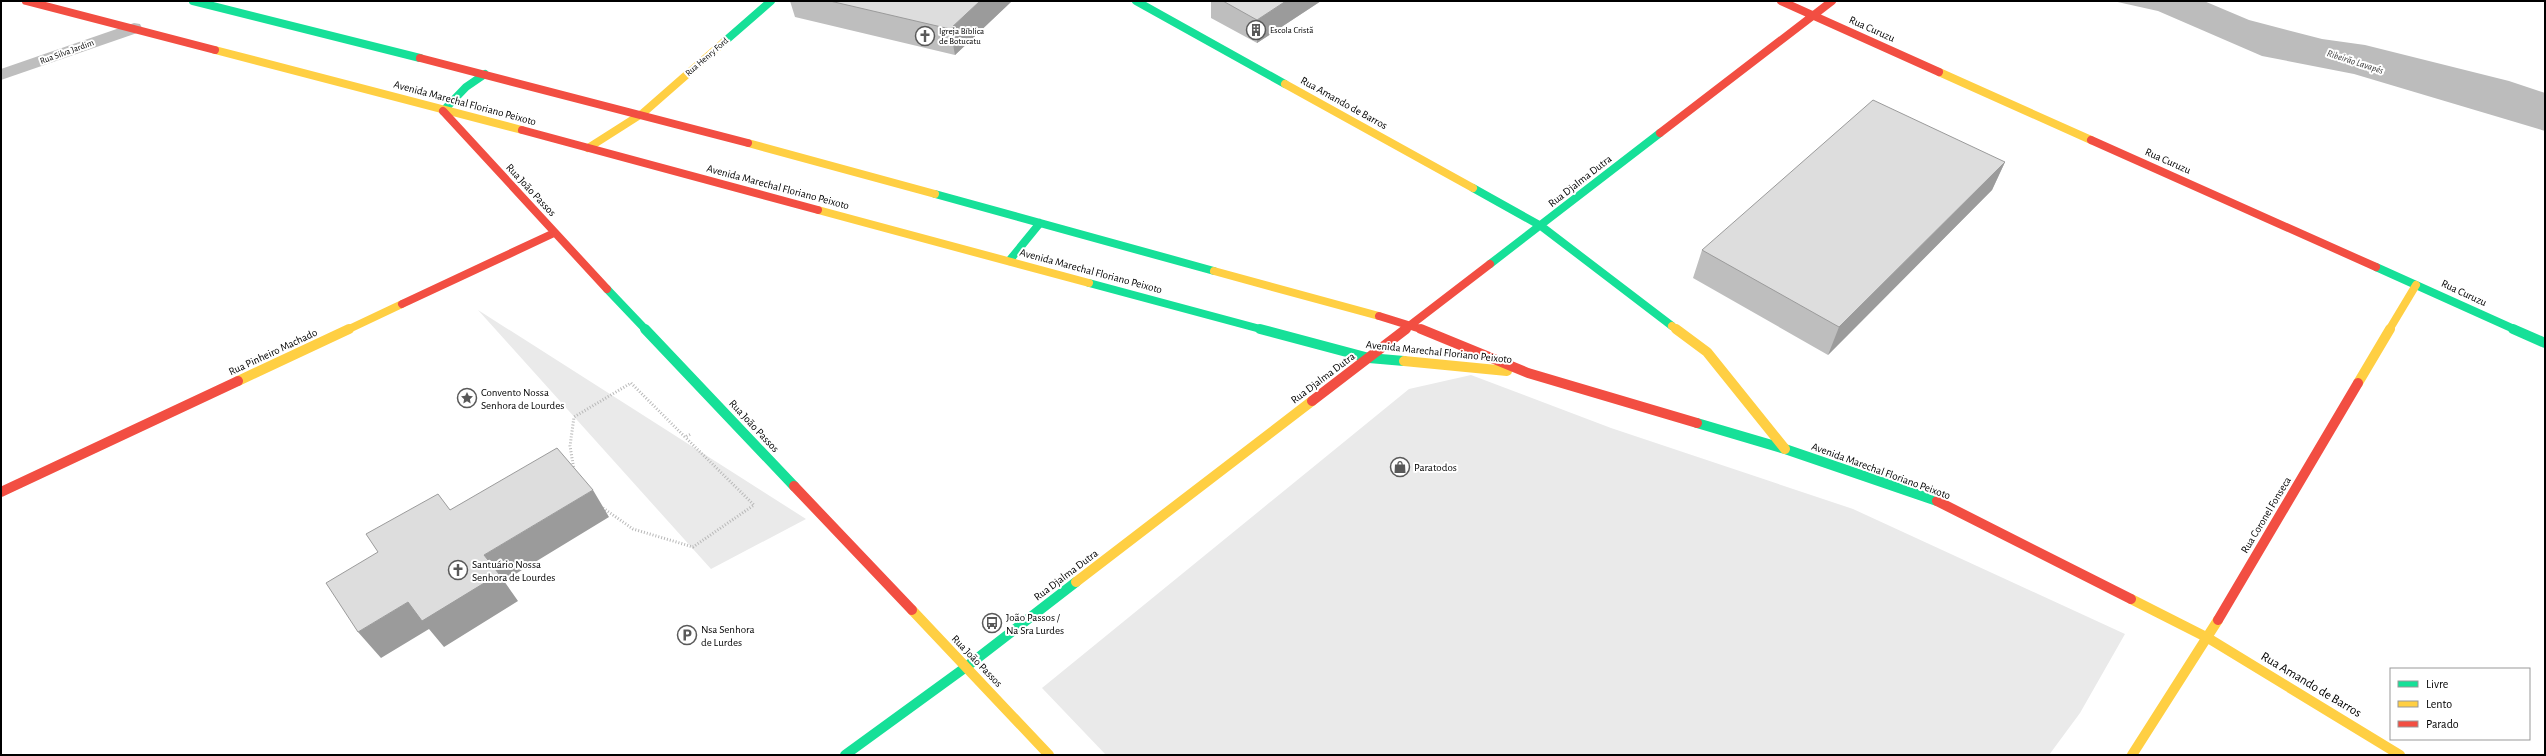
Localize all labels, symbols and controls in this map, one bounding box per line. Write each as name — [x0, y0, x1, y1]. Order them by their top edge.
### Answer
street label: Rua Curuzu — [1847, 14, 1897, 44]
building icon: Escola Cristã — [1245, 19, 1267, 41]
church icon: Igreja Bíblica de Botucatu — [914, 25, 936, 47]
place label: Escola Cristã — [1270, 26, 1313, 35]
place label: Igreja Bíblica de Botucatu — [939, 27, 984, 46]
street label: Rua Henry Ford — [684, 36, 730, 78]
street label: Rua Silva Jardim — [39, 38, 95, 66]
water label: Ribeirão Lavapés — [2325, 48, 2385, 77]
street label: Rua Amando de Barros — [1299, 75, 1389, 131]
street label: Avenida Marechal Floriano Peixoto — [393, 79, 537, 127]
street label: Rua Curuzu — [2143, 146, 2193, 176]
street label: Rua Djalma Dutra — [1546, 153, 1614, 209]
street label: Rua João Passos — [504, 162, 558, 218]
street label: Avenida Marechal Floriano Peixoto — [706, 163, 850, 211]
street label: Avenida Marechal Floriano Peixoto — [1019, 247, 1163, 295]
street label: Rua Curuzu — [2440, 278, 2489, 308]
street label: Rua Pinheiro Machado — [227, 327, 319, 377]
street label: Avenida Marechal Floriano Peixoto — [1365, 339, 1513, 365]
street label: Rua Djalma Dutra — [1289, 350, 1357, 406]
place icon: Convento Nossa Senhora de Lourdes — [456, 387, 478, 409]
place label: Convento Nossa Senhora de Lourdes — [481, 387, 564, 411]
street label: Rua João Passos — [727, 398, 781, 454]
street label: Avenida Marechal Floriano Peixoto — [1810, 441, 1952, 501]
shop icon: Paratodos — [1389, 456, 1411, 478]
place label: Paratodos — [1414, 462, 1457, 473]
street label: Rua Coronel Fonseca — [2239, 475, 2293, 555]
street label: Rua Djalma Dutra — [1032, 547, 1100, 603]
church icon: Santuário Nossa Senhora de Lourdes — [447, 559, 469, 581]
place label: Santuário Nossa Senhora de Lourdes — [472, 559, 555, 583]
bus stop icon: João Passos / Na Sra Lurdes — [981, 612, 1003, 634]
place label: João Passos / Na Sra Lurdes — [1006, 612, 1064, 636]
parking icon: Nsa Senhora de Lurdes — [676, 624, 698, 646]
place label: Nsa Senhora de Lurdes — [701, 624, 755, 648]
street label: Rua João Passos — [950, 633, 1004, 689]
street label: Rua Amando de Barros — [2258, 650, 2364, 720]
legend — [2390, 668, 2530, 740]
text: Livre — [2426, 678, 2448, 690]
text: Lento — [2426, 698, 2452, 710]
text: Parado — [2426, 718, 2459, 730]

